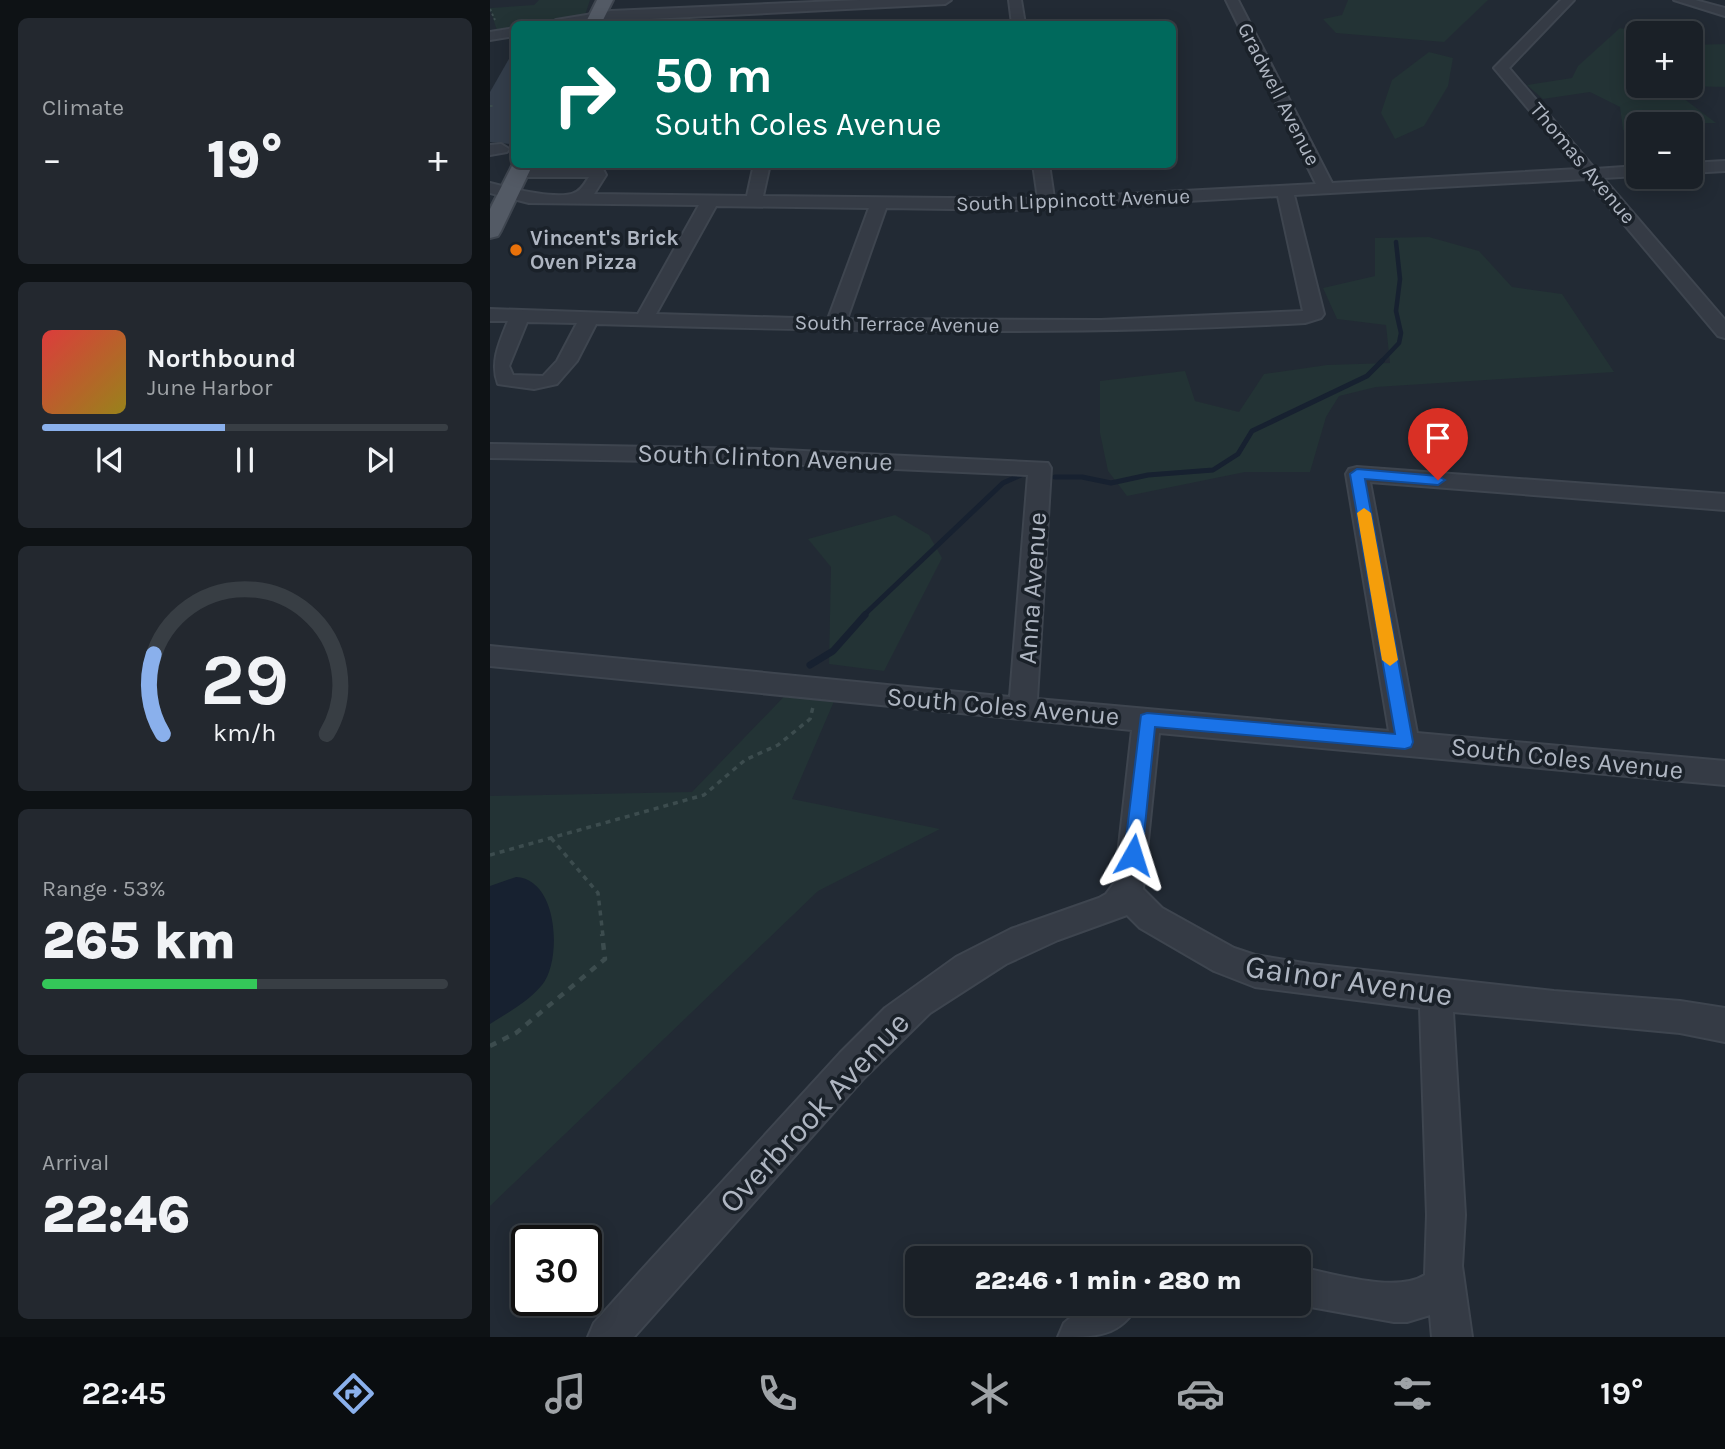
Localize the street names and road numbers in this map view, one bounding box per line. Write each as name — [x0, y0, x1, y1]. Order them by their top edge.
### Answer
street label: Gradwell Avenue — [1233, 19, 1325, 169]
street label: Thomas Avenue — [1525, 97, 1641, 229]
street label: South Lippincott Avenue — [956, 184, 1190, 216]
street label: South Terrace Avenue — [794, 310, 1000, 338]
street label: South Clinton Avenue — [637, 438, 893, 477]
street label: Anna Avenue — [1012, 511, 1053, 665]
street label: South Coles Avenue — [885, 681, 1121, 732]
street label: South Coles Avenue — [1449, 731, 1685, 786]
street label: Gainor Avenue — [1243, 948, 1455, 1013]
street label: Overbrook Avenue — [712, 1004, 917, 1220]

